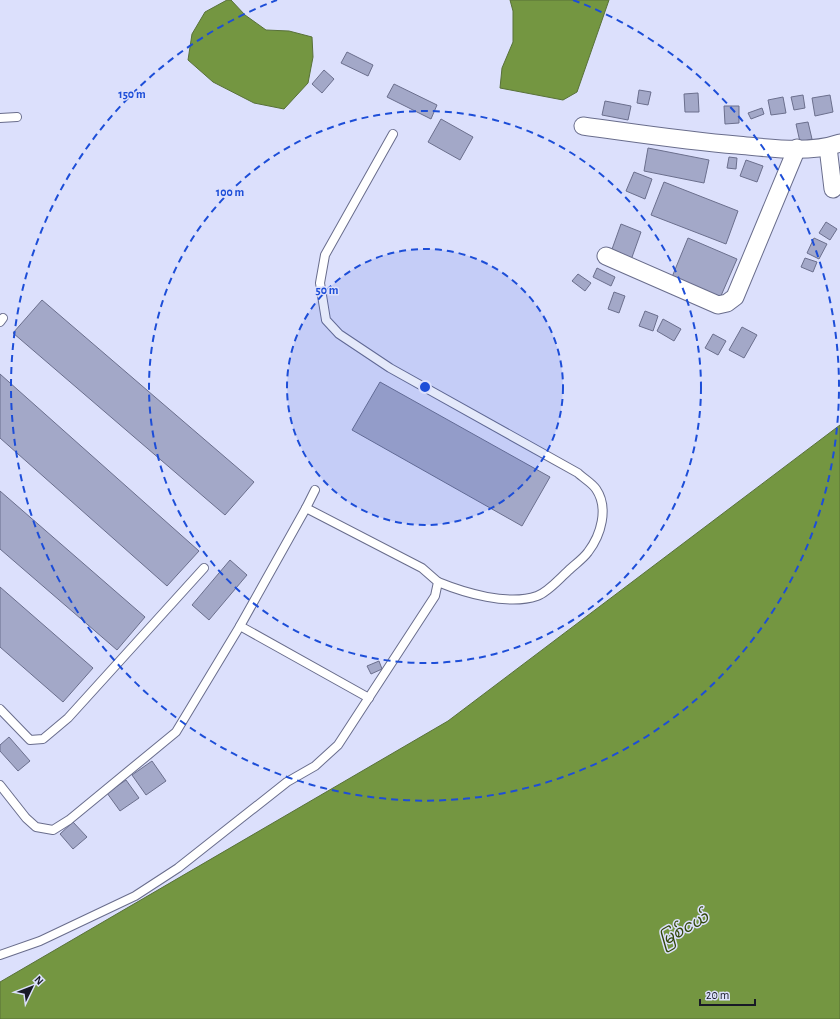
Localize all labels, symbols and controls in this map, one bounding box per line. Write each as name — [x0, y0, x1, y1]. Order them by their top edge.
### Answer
text: 150 m — [118, 88, 146, 100]
text: 100 m — [216, 186, 244, 198]
text: 50 m — [316, 284, 339, 296]
centre of rings — [418, 380, 432, 394]
water label: မြစ်ငယ် — [655, 904, 715, 954]
north arrow — [12, 967, 52, 1007]
text: N — [32, 974, 46, 987]
scale bar — [700, 981, 755, 1007]
text: 20 m — [706, 989, 729, 1001]

